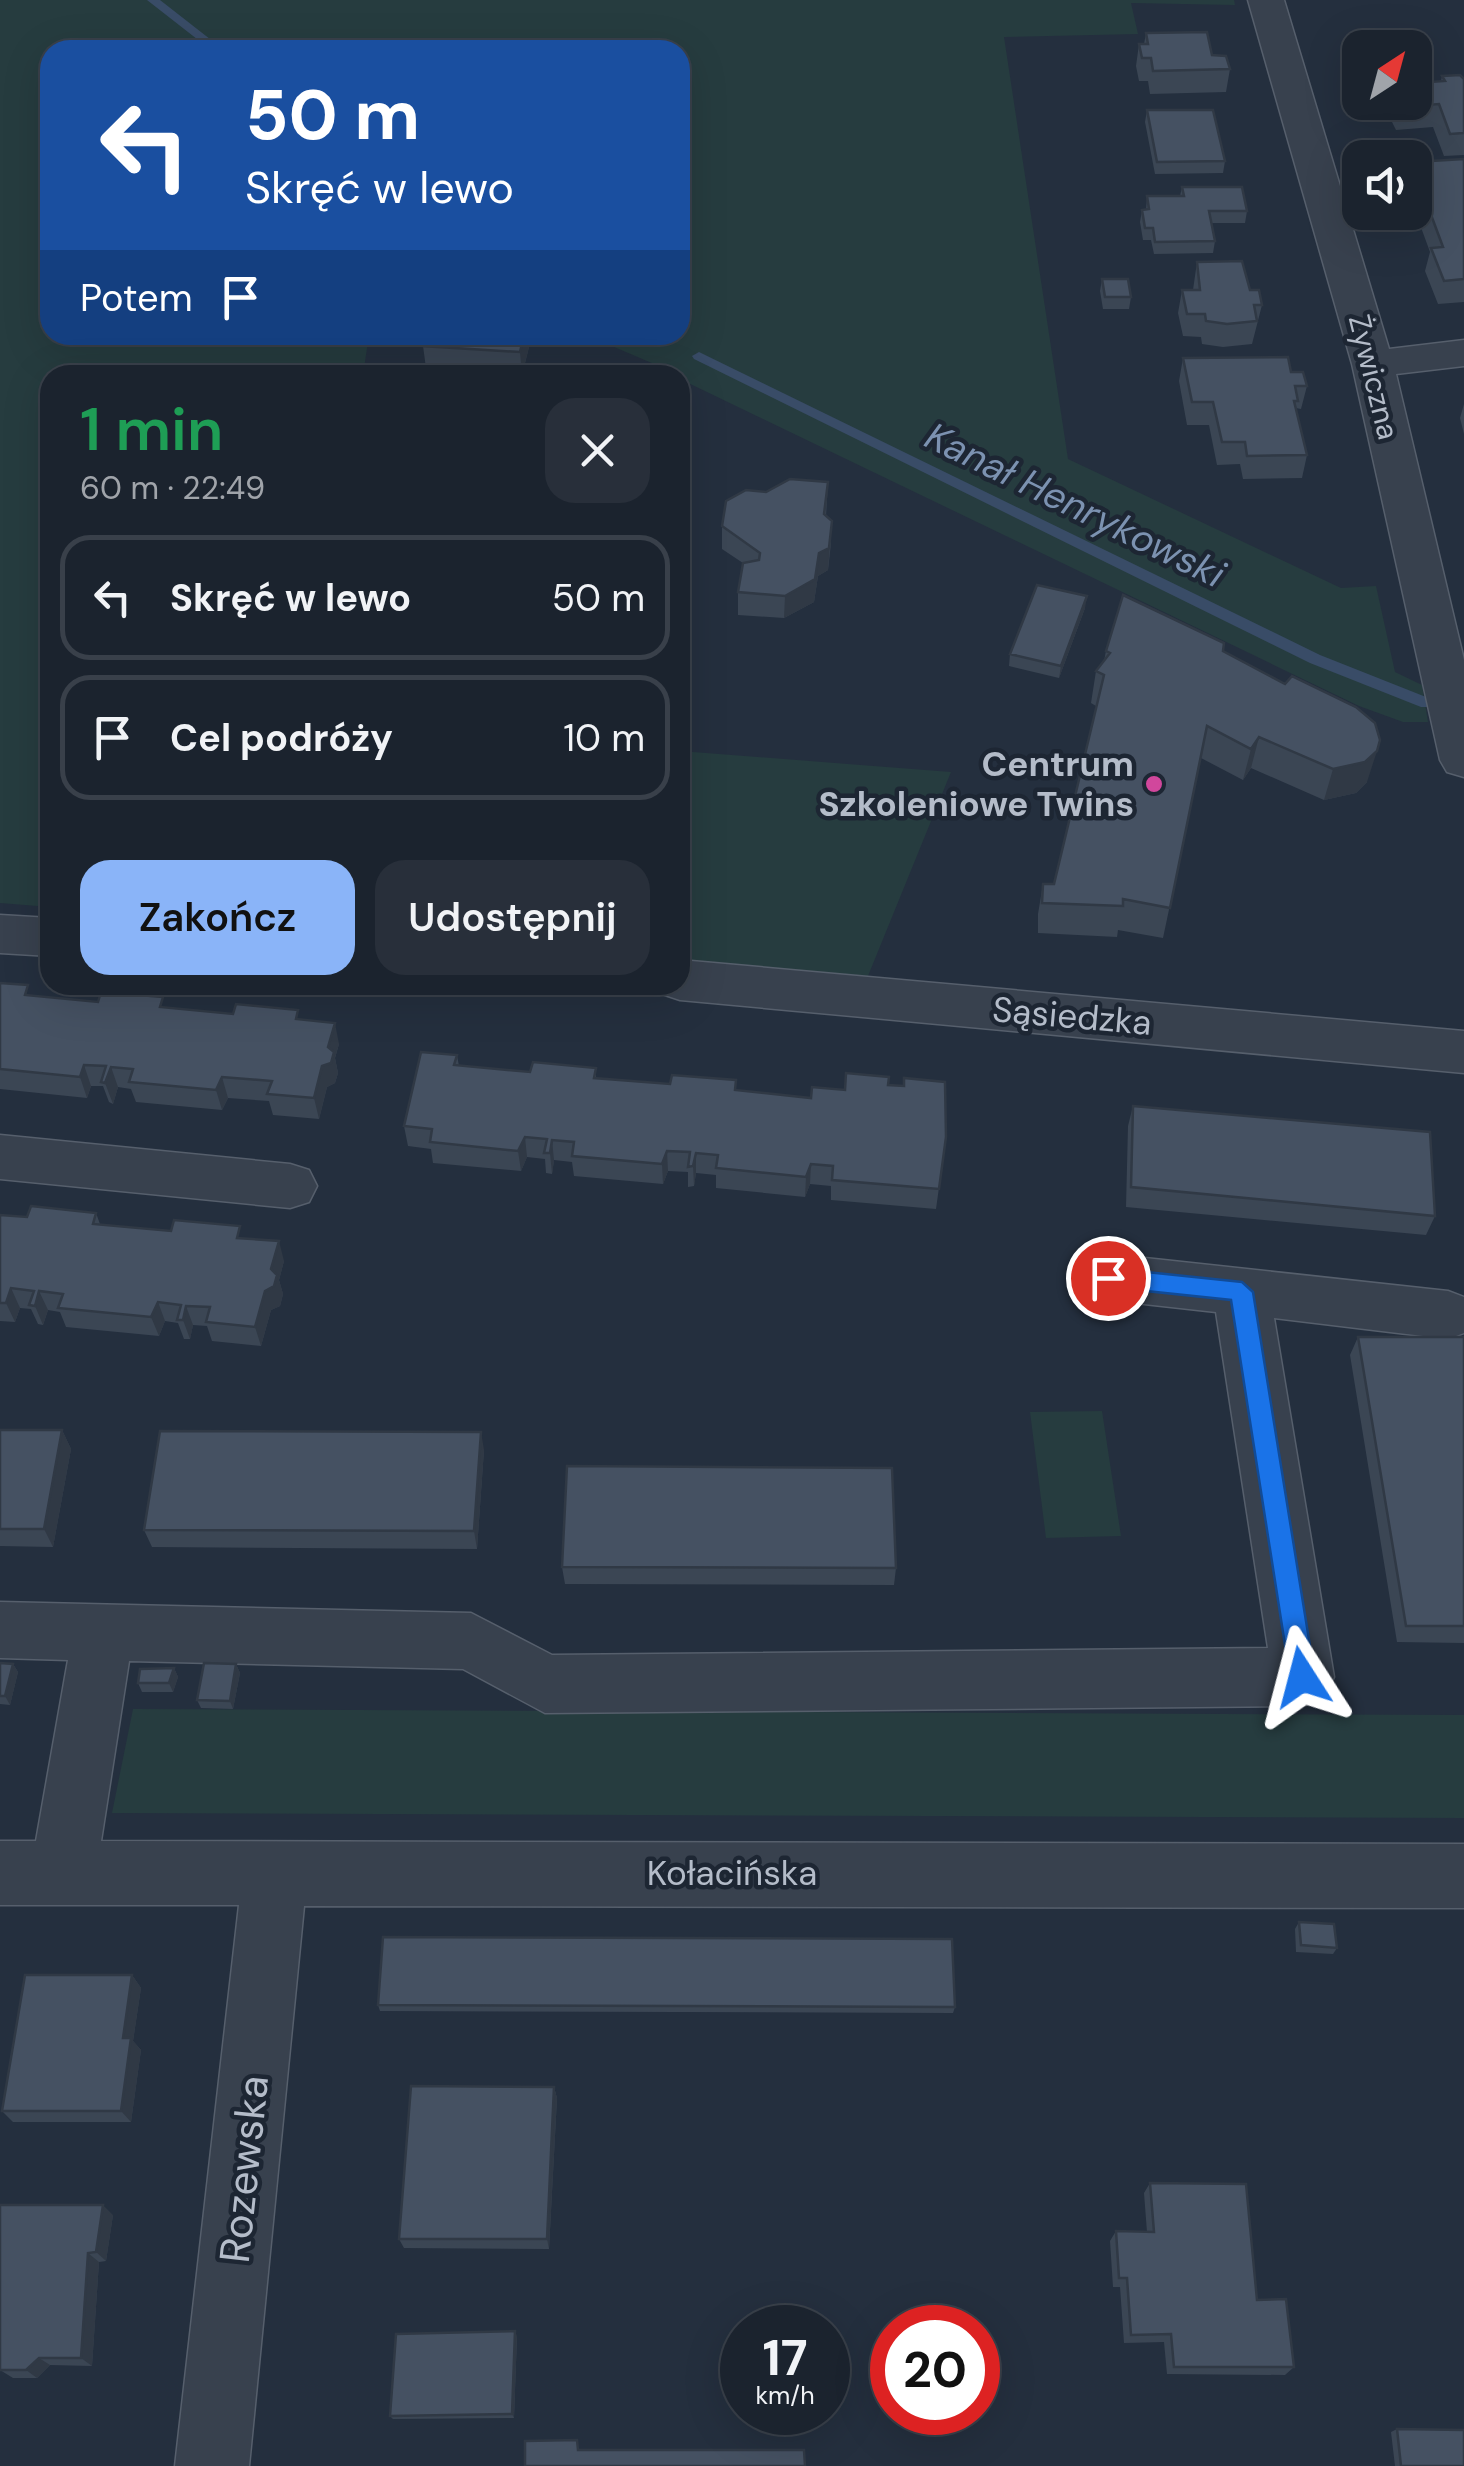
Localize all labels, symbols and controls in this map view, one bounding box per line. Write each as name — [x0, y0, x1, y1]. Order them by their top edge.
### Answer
north arrow — [1342, 30, 1432, 120]
map controls — [1342, 30, 1432, 230]
text: 50 m — [245, 70, 420, 161]
icon: left — [80, 80, 210, 210]
button: sound — [1342, 140, 1432, 230]
text: Skręć w lewo — [245, 158, 514, 217]
icon: arrive — [213, 270, 268, 325]
text: Potem — [80, 273, 193, 323]
street label: Żywiczna — [1340, 310, 1408, 444]
text: 1 min — [80, 390, 223, 469]
button: close — [545, 398, 650, 503]
water label: Kanał Henrykowski — [917, 411, 1234, 600]
text: 60 m · 22:49 — [80, 467, 265, 509]
icon: left — [85, 570, 140, 625]
text: Skręć w lewo — [170, 573, 411, 623]
text: 50 m — [552, 573, 645, 623]
icon: arrive — [85, 710, 140, 765]
text: Cel podróży — [170, 713, 393, 763]
text: 10 m — [563, 713, 645, 763]
place label: Centrum Szkoleniowe Twins — [818, 741, 1134, 827]
marker: Centrum Szkoleniowe Twins — [1143, 773, 1165, 795]
button: Zakończ — [80, 860, 355, 975]
button: Udostępnij — [375, 860, 650, 975]
street label: Sąsiedzka — [990, 986, 1154, 1046]
pin — [1066, 1236, 1151, 1321]
icon: arrive — [1081, 1251, 1136, 1306]
position arrow — [1250, 1625, 1354, 1729]
street label: Kołacińska — [647, 1850, 817, 1896]
street label: Rozewska — [207, 2073, 281, 2265]
speed limit sign: 20 — [870, 2305, 1000, 2435]
text: 17 — [762, 2325, 808, 2391]
text: km/h — [755, 2379, 815, 2412]

